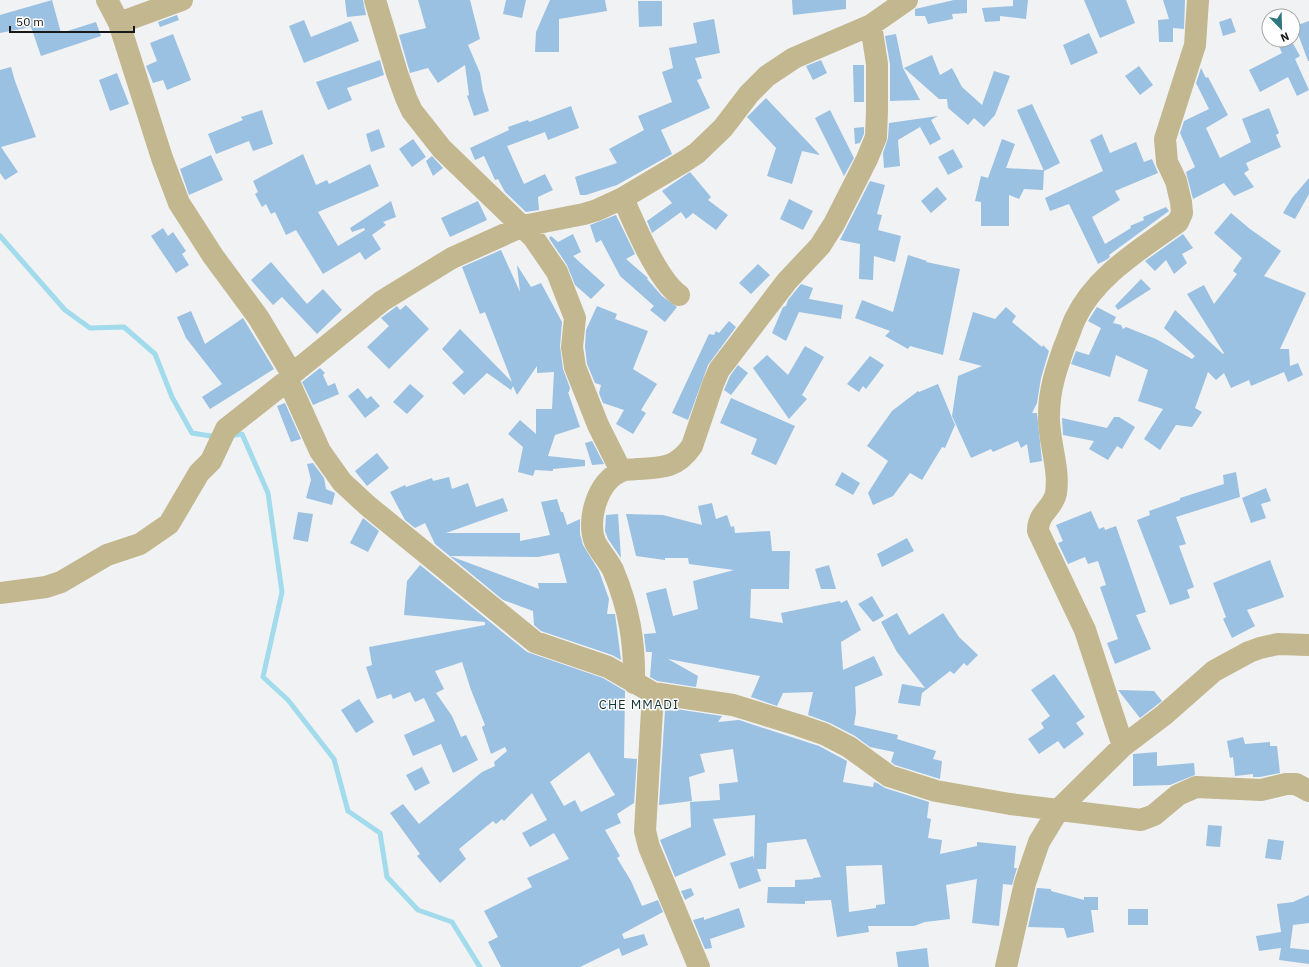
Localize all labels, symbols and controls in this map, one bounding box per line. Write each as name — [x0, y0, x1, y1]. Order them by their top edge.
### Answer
scale bar — [10, 8, 134, 34]
north arrow — [1261, 8, 1301, 48]
text: 50 m — [16, 14, 44, 29]
text: N — [1278, 29, 1291, 45]
district label: CHE MMADI — [599, 696, 679, 713]

